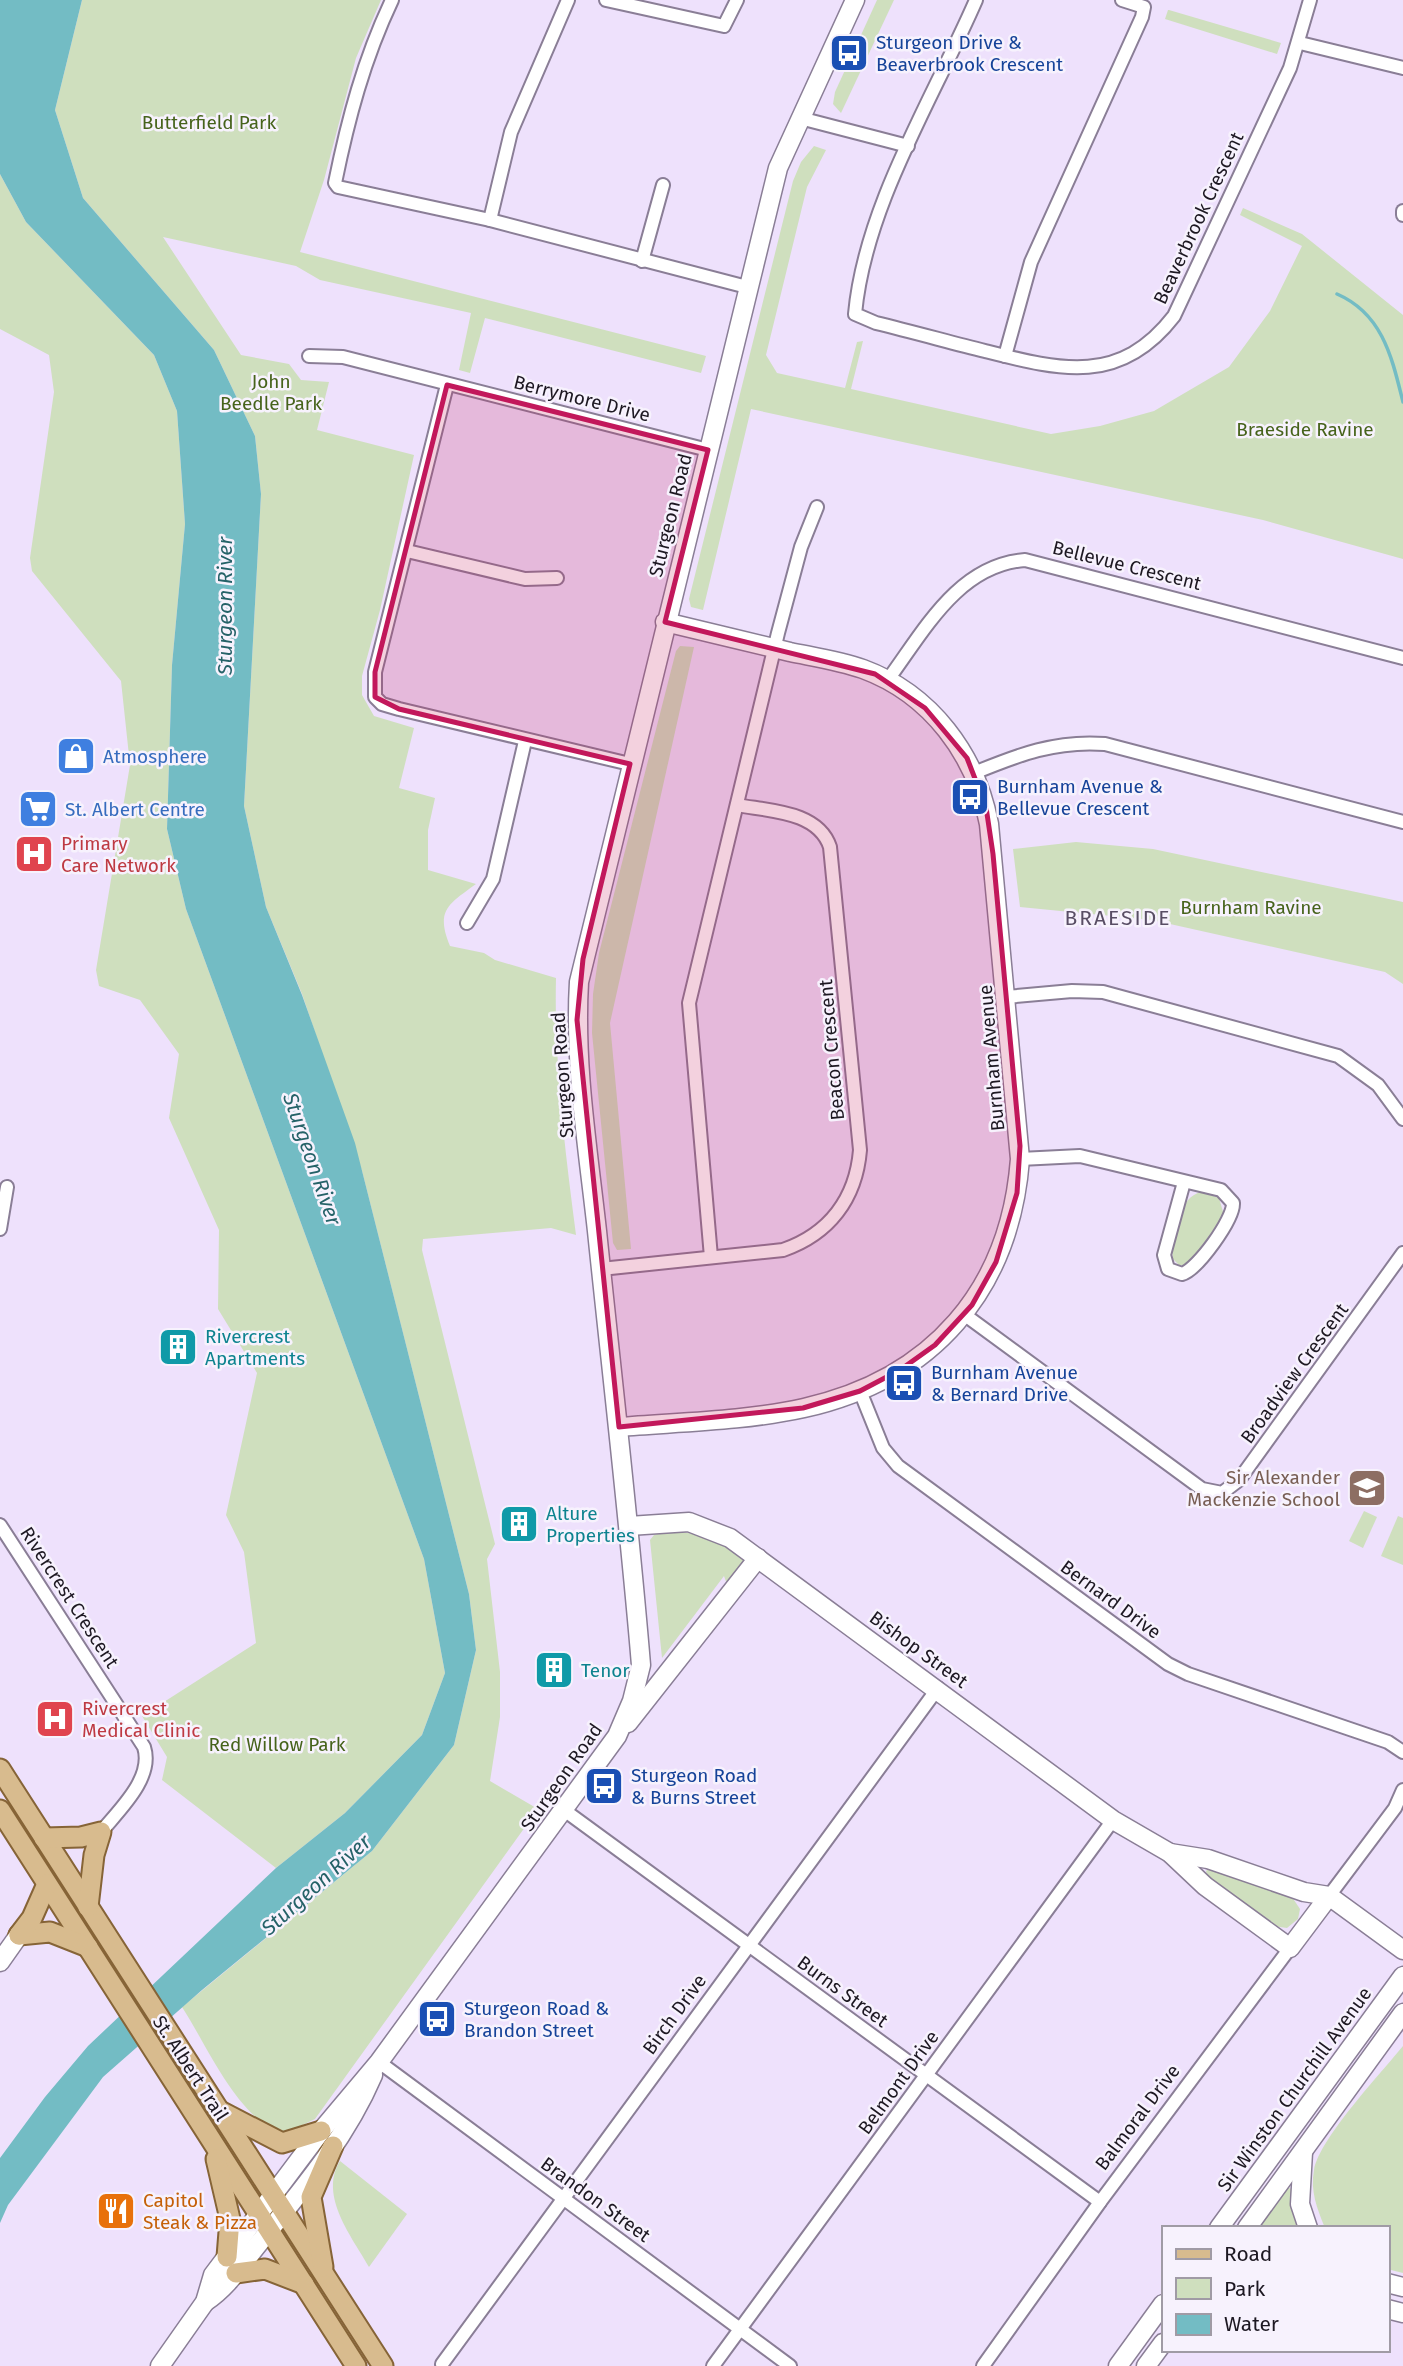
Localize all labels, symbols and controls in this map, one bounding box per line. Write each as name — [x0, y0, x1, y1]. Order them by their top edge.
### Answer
place label: Sturgeon Drive & Beaverbrook Crescent — [876, 31, 1063, 76]
bus stop icon: Sturgeon Drive & Beaverbrook Crescent — [828, 32, 870, 74]
park label: Butterfield Park — [142, 111, 276, 134]
street label: Beaverbrook Crescent — [1148, 128, 1248, 308]
park label: John Beedle Park — [220, 370, 322, 415]
street label: Berrymore Drive — [511, 370, 653, 427]
park label: Braeside Ravine — [1236, 418, 1374, 441]
street label: Sturgeon Road — [644, 451, 697, 579]
water label: Sturgeon River — [212, 536, 238, 676]
street label: Bellevue Crescent — [1050, 536, 1204, 595]
shop icon: Atmosphere — [55, 735, 97, 777]
place label: Atmosphere — [103, 745, 207, 768]
place label: Burnham Avenue & Bellevue Crescent — [997, 775, 1163, 820]
bus stop icon: Burnham Avenue & Bellevue Crescent — [949, 776, 991, 818]
supermarket icon: St. Albert Centre — [17, 788, 59, 830]
place label: St. Albert Centre — [65, 798, 205, 821]
place label: Primary Care Network — [61, 832, 176, 877]
hospital icon: Primary Care Network — [13, 833, 55, 875]
park label: Burnham Ravine — [1180, 896, 1322, 919]
district label: BRAESIDE — [1065, 905, 1171, 931]
street label: Beacon Crescent — [814, 978, 849, 1121]
street label: Burnham Avenue — [974, 984, 1009, 1132]
street label: Sturgeon Road — [547, 1011, 578, 1139]
water label: Sturgeon River — [277, 1088, 347, 1230]
street label: Broadview Crescent — [1236, 1298, 1353, 1448]
place label: Rivercrest Apartments — [205, 1325, 305, 1370]
building icon: Rivercrest Apartments — [157, 1326, 199, 1368]
place label: Burnham Avenue & Bernard Drive — [931, 1361, 1078, 1406]
bus stop icon: Burnham Avenue & Bernard Drive — [883, 1362, 925, 1404]
place label: Sir Alexander Mackenzie School — [1187, 1466, 1341, 1511]
school or university icon: Sir Alexander Mackenzie School — [1346, 1467, 1388, 1509]
place label: Alture Properties — [546, 1502, 635, 1547]
building icon: Alture Properties — [498, 1503, 540, 1545]
street label: Rivercrest Crescent — [15, 1522, 124, 1672]
street label: Bernard Drive — [1056, 1555, 1165, 1644]
street label: Bishop Street — [865, 1606, 972, 1693]
building icon: Tenor — [533, 1649, 575, 1691]
place label: Tenor — [581, 1659, 630, 1682]
place label: Rivercrest Medical Clinic — [82, 1697, 200, 1742]
hospital icon: Rivercrest Medical Clinic — [34, 1698, 76, 1740]
street label: Sturgeon Road — [516, 1719, 607, 1836]
park label: Red Willow Park — [208, 1733, 346, 1756]
place label: Sturgeon Road & Burns Street — [631, 1764, 757, 1809]
bus stop icon: Sturgeon Road & Burns Street — [583, 1765, 625, 1807]
water label: Sturgeon River — [255, 1828, 377, 1942]
street label: Burns Street — [793, 1951, 893, 2032]
street label: Birch Drive — [638, 1970, 711, 2059]
street label: Sir Winston Churchill Avenue — [1212, 1983, 1376, 2196]
place label: Sturgeon Road & Brandon Street — [464, 1997, 609, 2042]
bus stop icon: Sturgeon Road & Brandon Street — [416, 1998, 458, 2040]
street label: St. Albert Trail — [148, 2011, 234, 2126]
street label: Belmont Drive — [853, 2026, 944, 2139]
street label: Balmoral Drive — [1090, 2060, 1185, 2175]
street label: Brandon Street — [536, 2152, 655, 2247]
place label: Capitol Steak & Pizza — [143, 2189, 257, 2234]
restaurant icon: Capitol Steak & Pizza — [95, 2190, 137, 2232]
legend — [1162, 2226, 1389, 2352]
text: Road — [1224, 2241, 1272, 2267]
text: Park — [1224, 2276, 1266, 2302]
text: Water — [1224, 2311, 1279, 2337]

